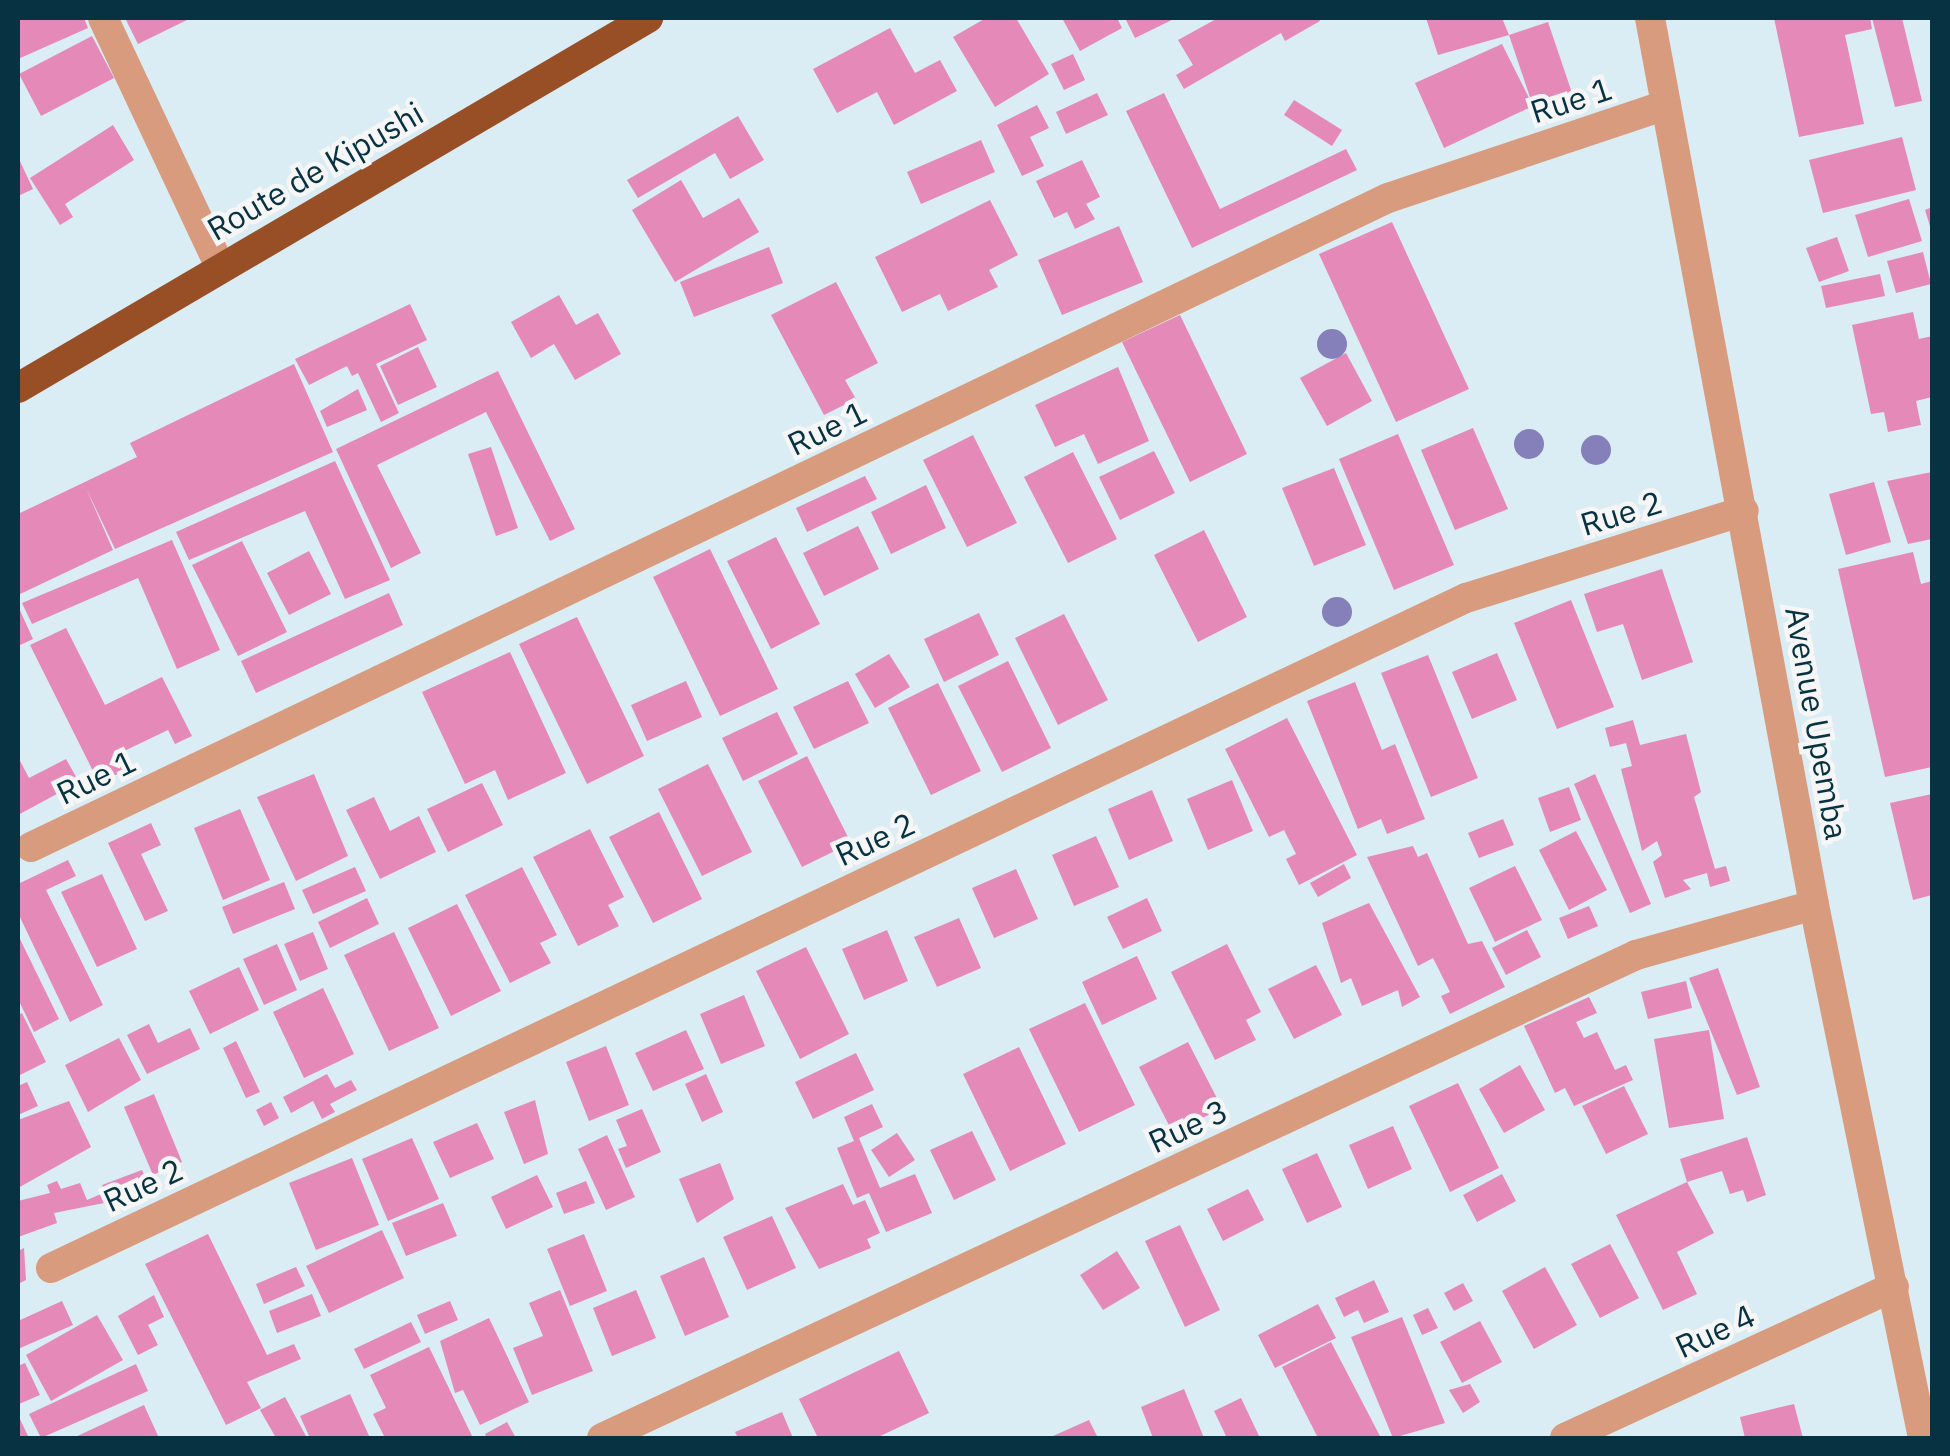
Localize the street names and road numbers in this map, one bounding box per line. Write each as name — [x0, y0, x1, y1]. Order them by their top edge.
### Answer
street label: Rue 1 — [1526, 69, 1616, 131]
street label: Route de Kipushi — [200, 94, 430, 248]
street label: Rue 1 — [781, 393, 873, 463]
street label: Rue 2 — [1576, 483, 1666, 543]
street label: Avenue Upemba — [1778, 604, 1856, 842]
street label: Rue 1 — [50, 742, 142, 812]
street label: Rue 2 — [829, 804, 921, 874]
street label: Rue 3 — [1142, 1091, 1234, 1161]
street label: Rue 2 — [97, 1150, 189, 1220]
street label: Rue 4 — [1669, 1296, 1761, 1366]

